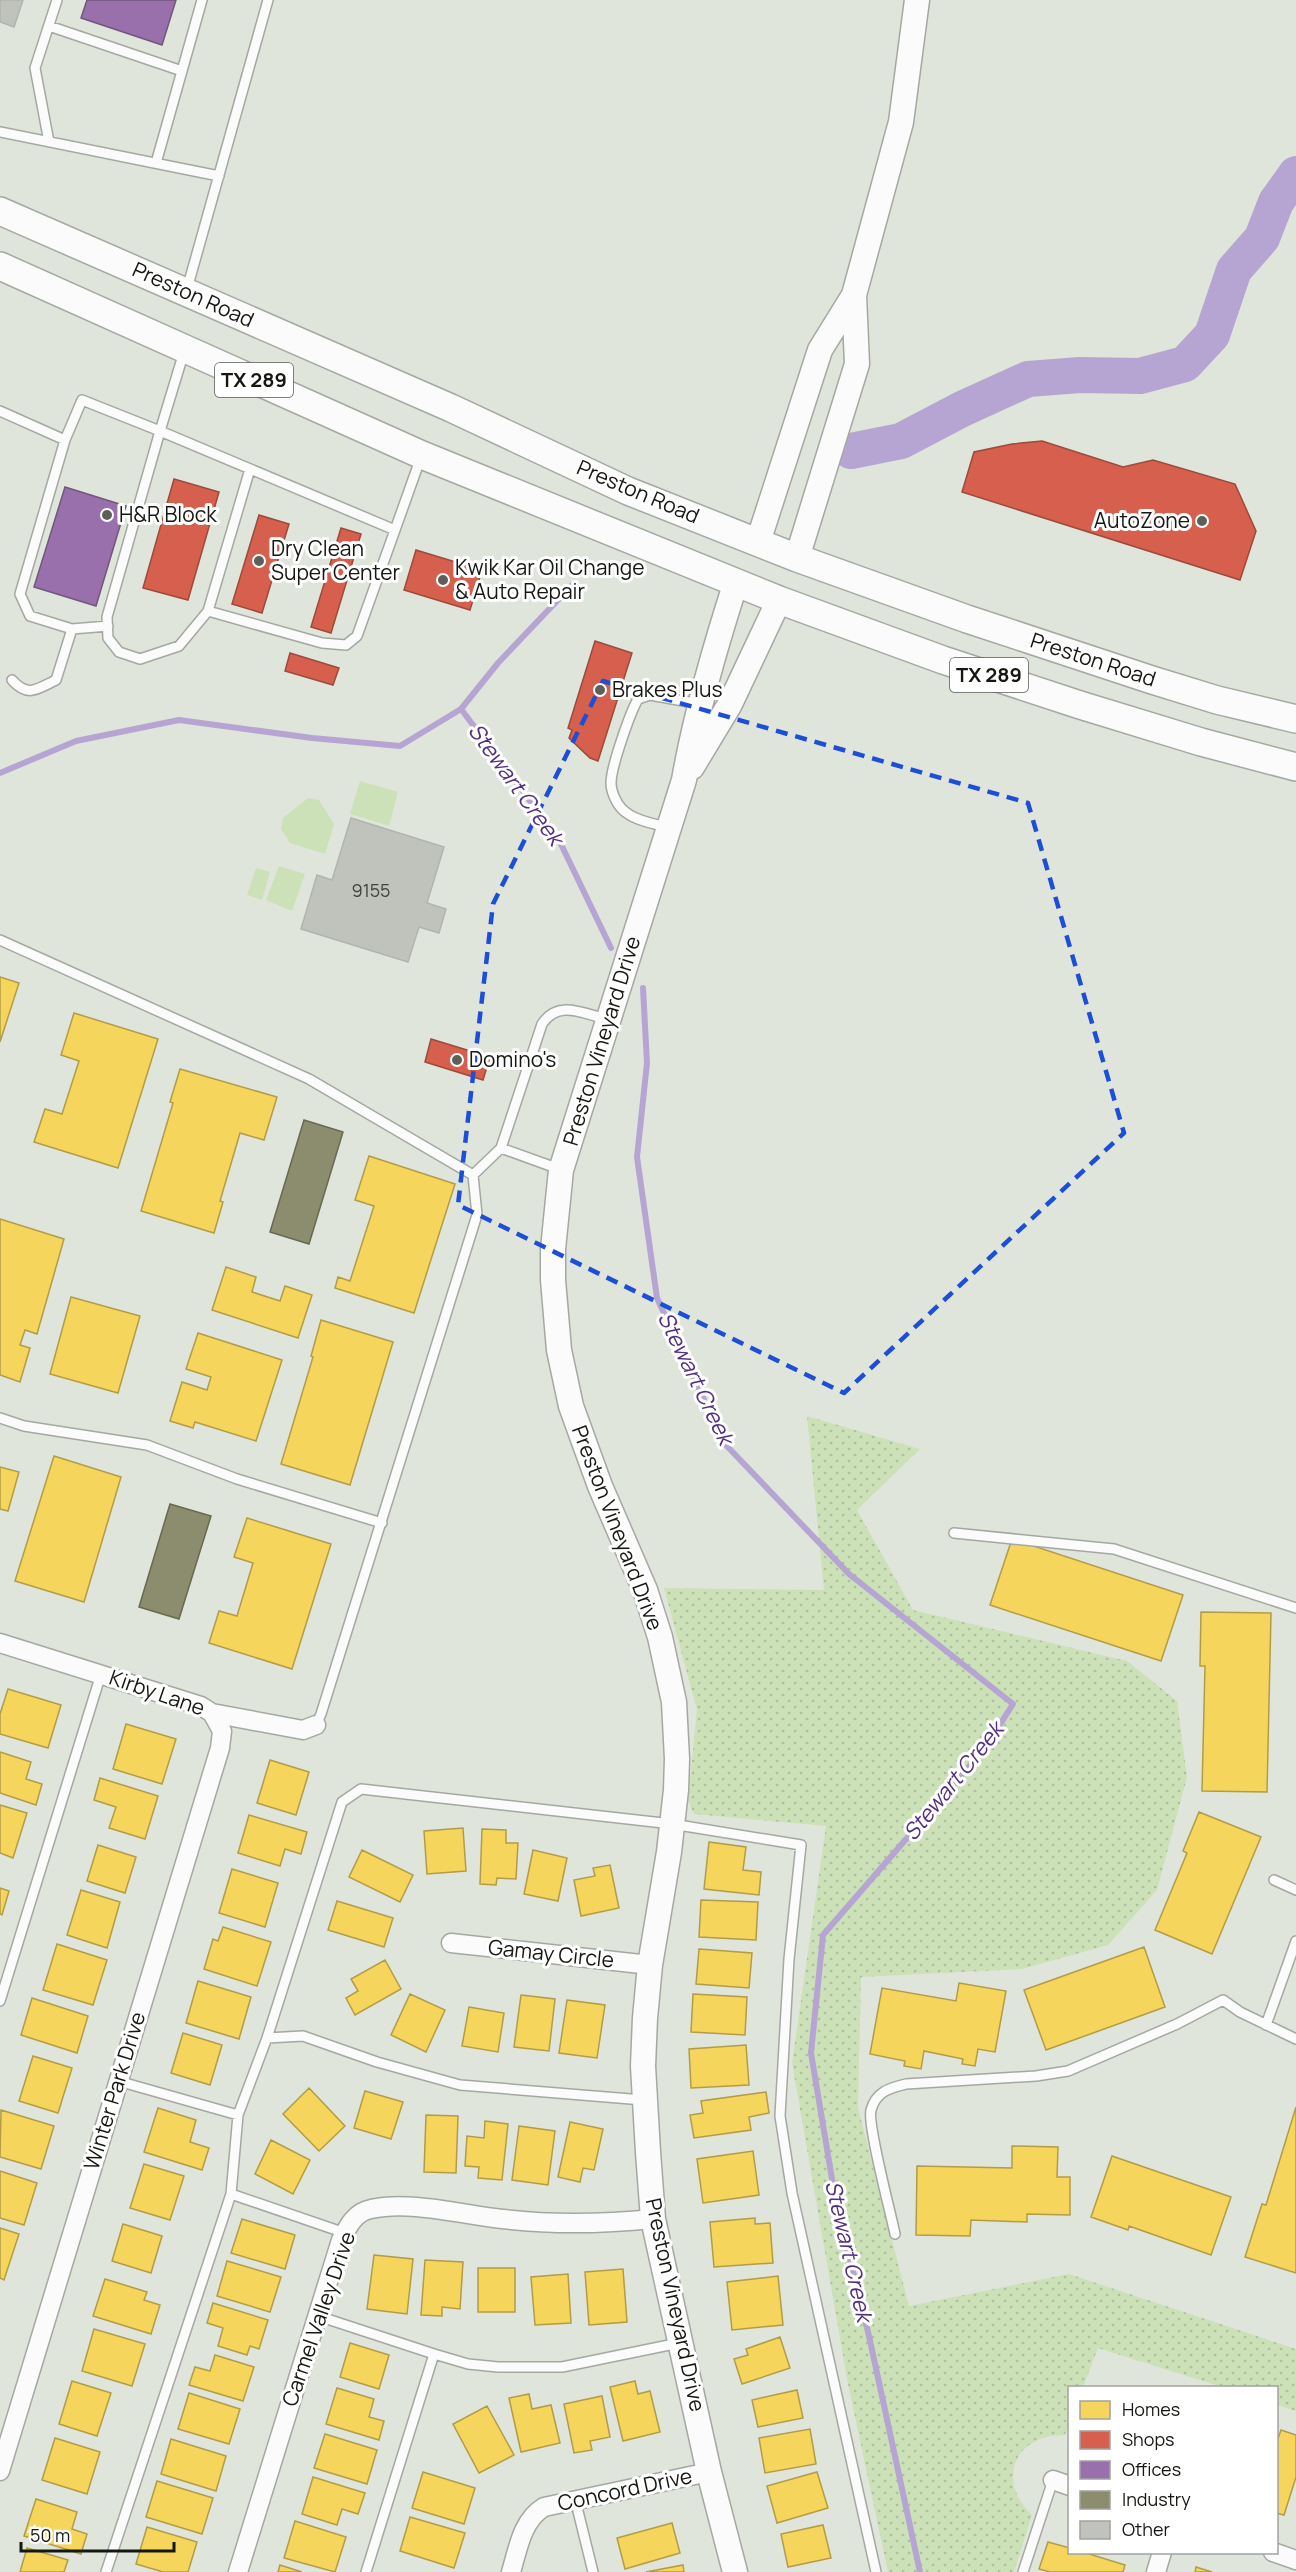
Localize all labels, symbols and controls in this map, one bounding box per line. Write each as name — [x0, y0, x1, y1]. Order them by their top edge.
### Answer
street label: Preston Road — [128, 255, 259, 333]
road number: TX 289 — [215, 363, 293, 397]
street label: Preston Road — [573, 453, 704, 529]
place label: H&R Block — [119, 500, 217, 528]
place label: AutoZone — [1094, 506, 1190, 534]
marker: H&R Block — [100, 508, 114, 522]
marker: AutoZone — [1195, 514, 1209, 528]
place label: Dry Clean Super Center — [271, 534, 401, 586]
place label: Kwik Kar Oil Change & Auto Repair — [455, 553, 645, 605]
marker: Dry Clean Super Center — [252, 554, 266, 568]
marker: Kwik Kar Oil Change & Auto Repair — [436, 573, 450, 587]
street label: Preston Road — [1027, 626, 1160, 692]
road number: TX 289 — [950, 658, 1028, 692]
place label: Brakes Plus — [612, 675, 722, 703]
marker: Brakes Plus — [593, 683, 607, 697]
water label: Stewart Creek — [462, 717, 572, 854]
house number: 9155 — [352, 878, 390, 902]
street label: Preston Vineyard Drive — [556, 933, 646, 1149]
place label: Domino's — [469, 1045, 556, 1073]
marker: Domino's — [450, 1053, 464, 1067]
water label: Stewart Creek — [651, 1307, 742, 1452]
street label: Preston Vineyard Drive — [566, 1421, 670, 1634]
street label: Kirby Lane — [106, 1663, 209, 1721]
water label: Stewart Creek — [896, 1713, 1012, 1846]
street label: Gamay Circle — [487, 1932, 615, 1974]
street label: Winter Park Drive — [77, 2008, 151, 2173]
water label: Stewart Creek — [818, 2177, 881, 2328]
street label: Preston Vineyard Drive — [640, 2196, 712, 2414]
street label: Carmel Valley Drive — [275, 2228, 361, 2410]
legend — [1068, 2386, 1278, 2554]
text: Homes — [1122, 2397, 1180, 2421]
text: Shops — [1122, 2427, 1174, 2451]
text: Offices — [1122, 2457, 1181, 2481]
street label: Concord Drive — [555, 2461, 695, 2517]
text: Industry — [1122, 2487, 1191, 2511]
scale bar — [21, 2515, 174, 2553]
text: Other — [1122, 2517, 1170, 2541]
text: 50 m — [30, 2523, 70, 2547]

